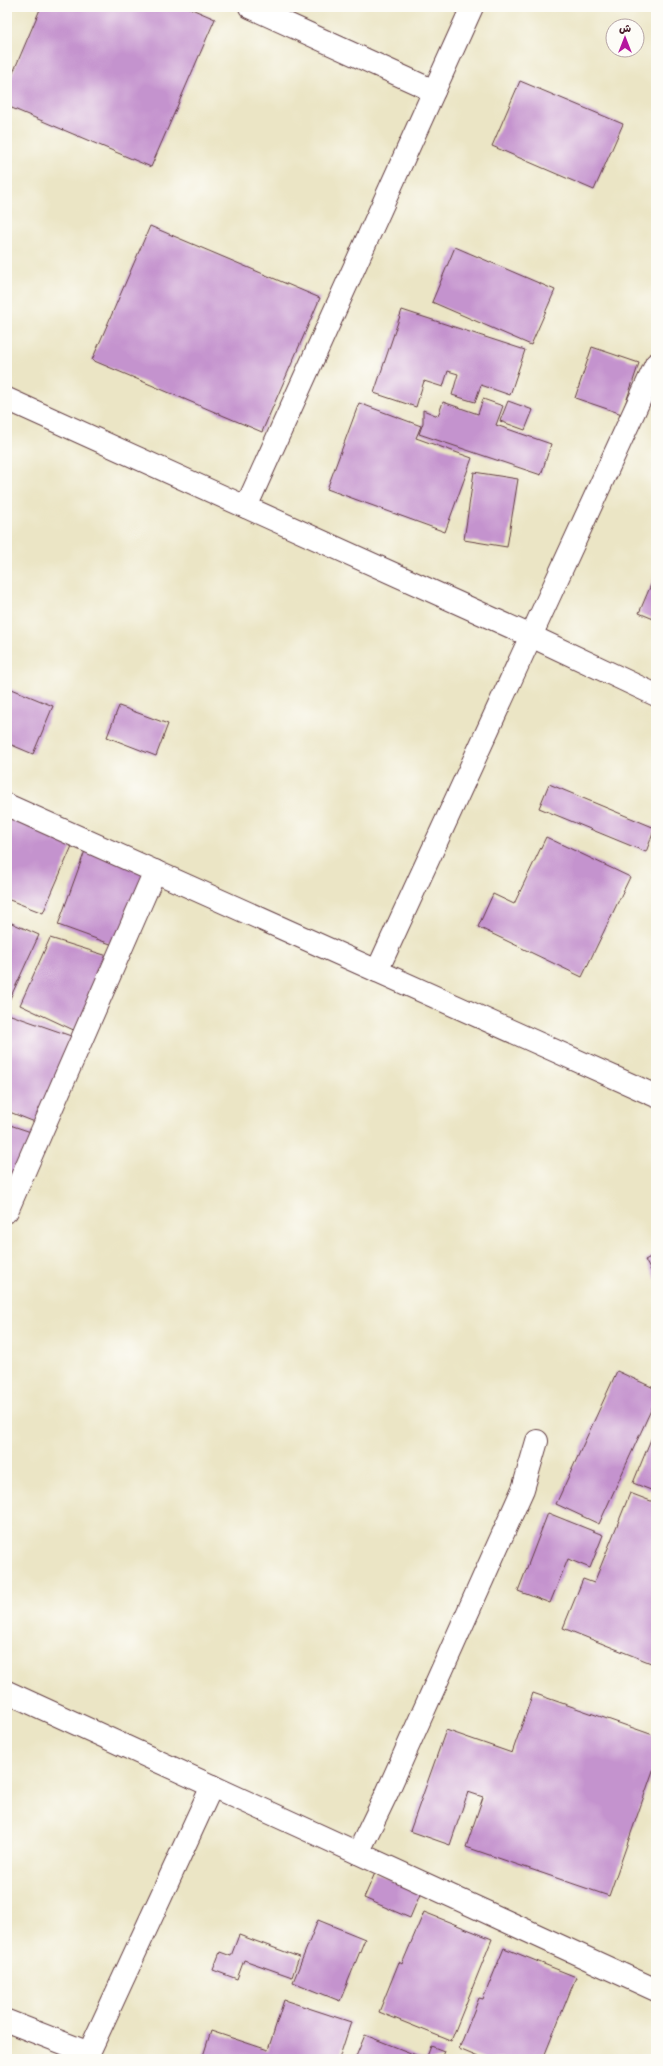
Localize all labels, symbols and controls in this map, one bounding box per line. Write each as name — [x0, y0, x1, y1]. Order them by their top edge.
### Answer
north arrow — [605, 18, 645, 58]
text: ش — [619, 22, 631, 35]

